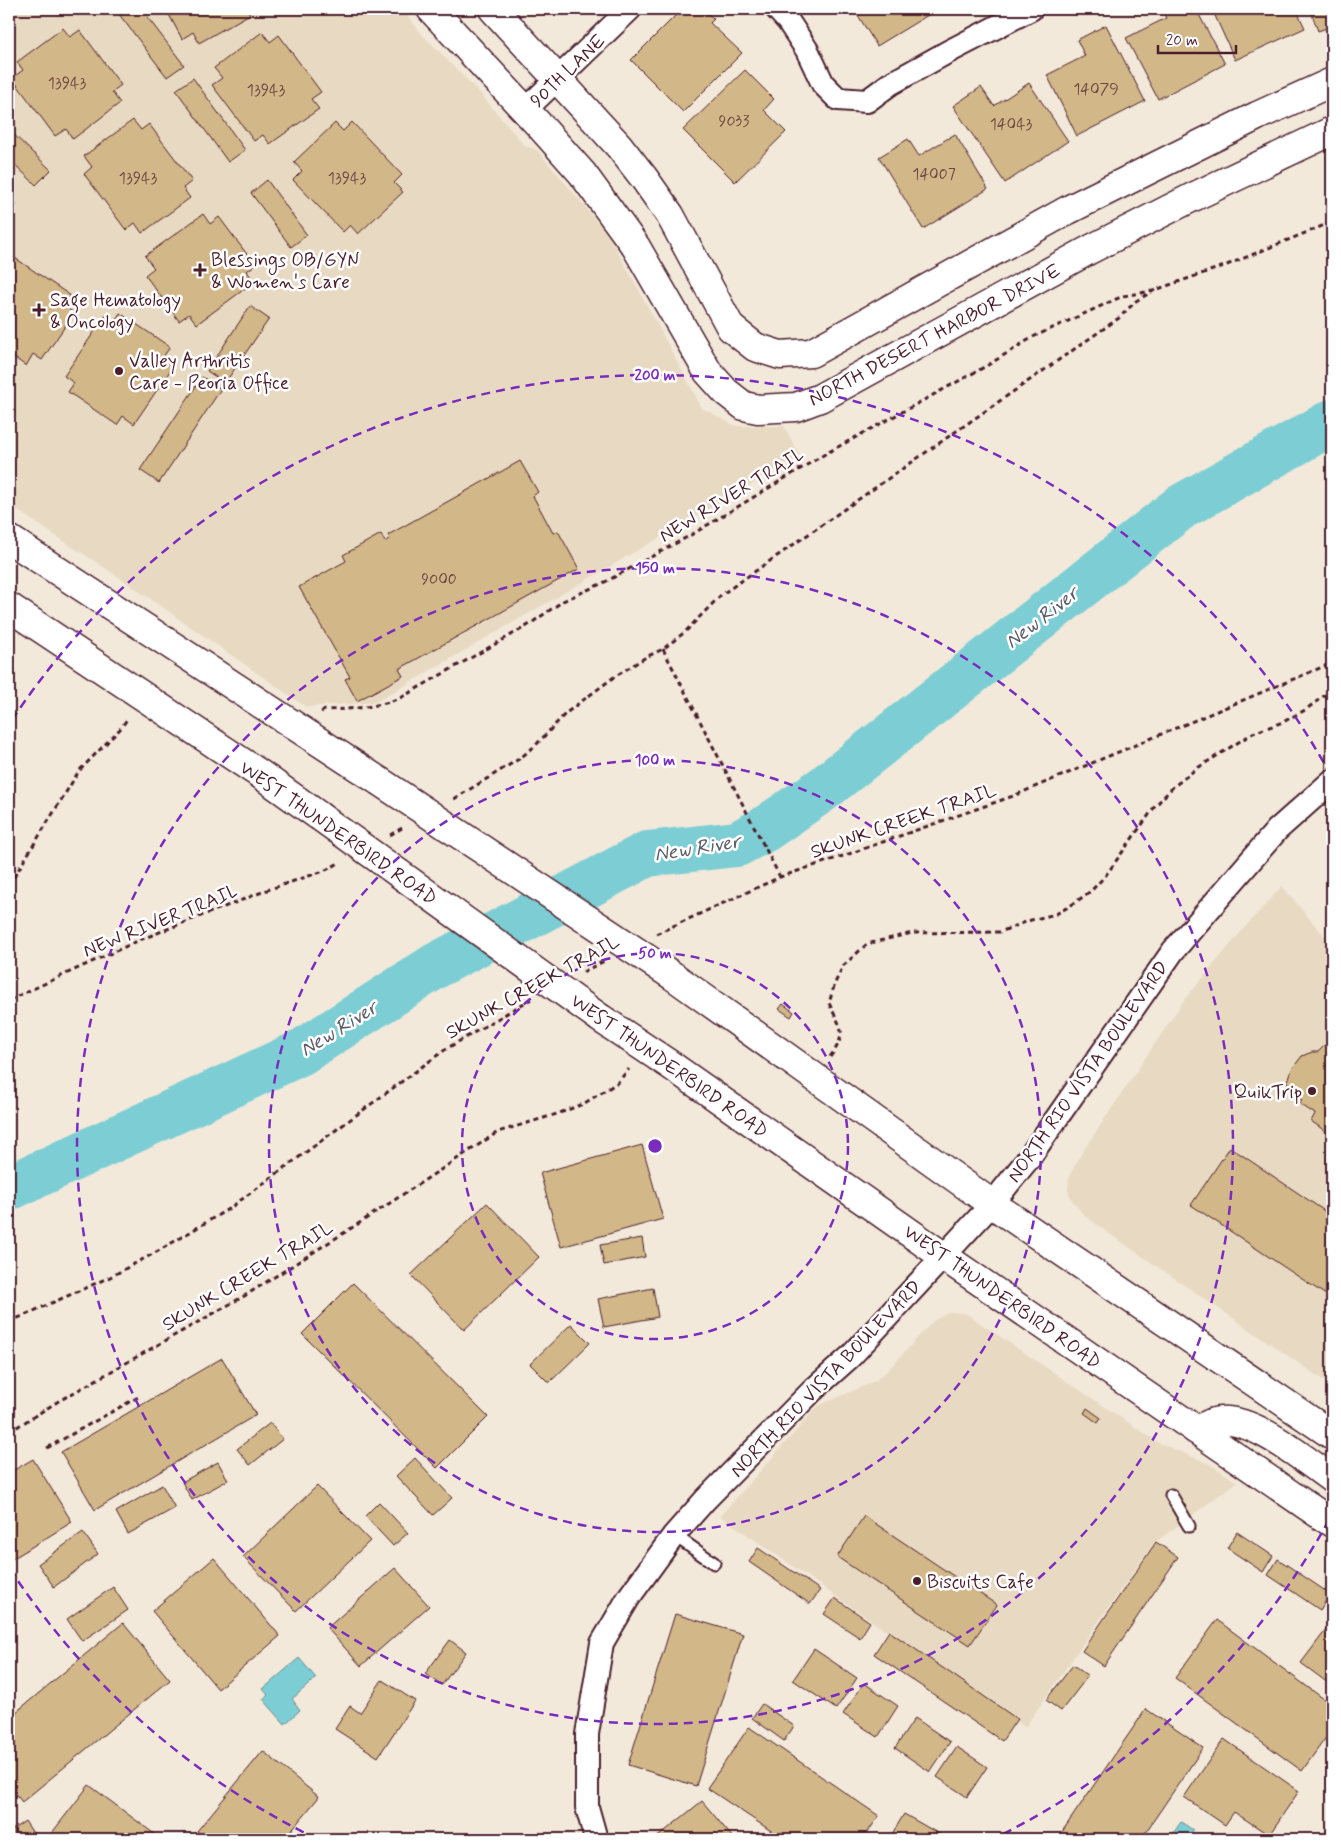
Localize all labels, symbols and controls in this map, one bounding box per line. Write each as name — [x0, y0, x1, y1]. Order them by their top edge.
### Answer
scale bar — [1158, 22, 1236, 54]
street label: 90TH LANE — [525, 29, 611, 113]
text: 20 m — [1166, 31, 1198, 51]
house number: 13943 — [48, 73, 86, 94]
house number: 14079 — [1073, 79, 1119, 100]
house number: 13943 — [247, 80, 285, 101]
house number: 9033 — [719, 111, 749, 132]
house number: 14043 — [990, 114, 1033, 135]
house number: 14007 — [912, 164, 956, 185]
house number: 13943 — [119, 168, 157, 189]
house number: 13943 — [328, 168, 366, 189]
place label: Blessings OB/GYN & Women's Care — [211, 248, 359, 295]
street label: NORTH DESERT HARBOR DRIVE — [804, 258, 1065, 412]
marker: Blessings OB/GYN & Women's Care — [193, 263, 207, 277]
place label: Sage Hematology & Oncology — [50, 288, 181, 336]
marker: Sage Hematology & Oncology — [32, 303, 46, 317]
place label: Valley Arthritis Care - Peoria Office — [129, 349, 289, 396]
marker: Valley Arthritis Care - Peoria Office — [113, 365, 125, 377]
text: 200 m — [635, 366, 676, 386]
street label: NEW RIVER TRAIL — [655, 442, 809, 548]
text: 150 m — [635, 559, 675, 579]
house number: 9000 — [421, 569, 457, 590]
water label: New River — [1000, 579, 1086, 655]
text: 100 m — [635, 751, 675, 771]
street label: WEST THUNDERBIRD ROAD — [234, 755, 442, 911]
street label: SKUNK CREEK TRAIL — [807, 778, 1000, 865]
water label: New River — [653, 828, 745, 869]
street label: NEW RIVER TRAIL — [80, 879, 242, 964]
street label: SKUNK CREEK TRAIL — [441, 929, 624, 1045]
text: 50 m — [638, 944, 672, 964]
street label: NORTH RIO VISTA BOULEVARD — [1002, 956, 1175, 1188]
street label: WEST THUNDERBIRD ROAD — [565, 988, 773, 1144]
water label: New River — [295, 994, 385, 1064]
place label: QuikTrip — [1233, 1080, 1302, 1105]
marker: QuikTrip — [1306, 1085, 1318, 1097]
centre of rings — [646, 1137, 664, 1155]
street label: SKUNK CREEK TRAIL — [158, 1215, 338, 1337]
street label: WEST THUNDERBIRD ROAD — [898, 1219, 1106, 1375]
street label: NORTH RIO VISTA BOULEVARD — [725, 1275, 927, 1483]
place label: Biscuits Cafe — [927, 1570, 1034, 1595]
marker: Biscuits Cafe — [911, 1575, 923, 1587]

